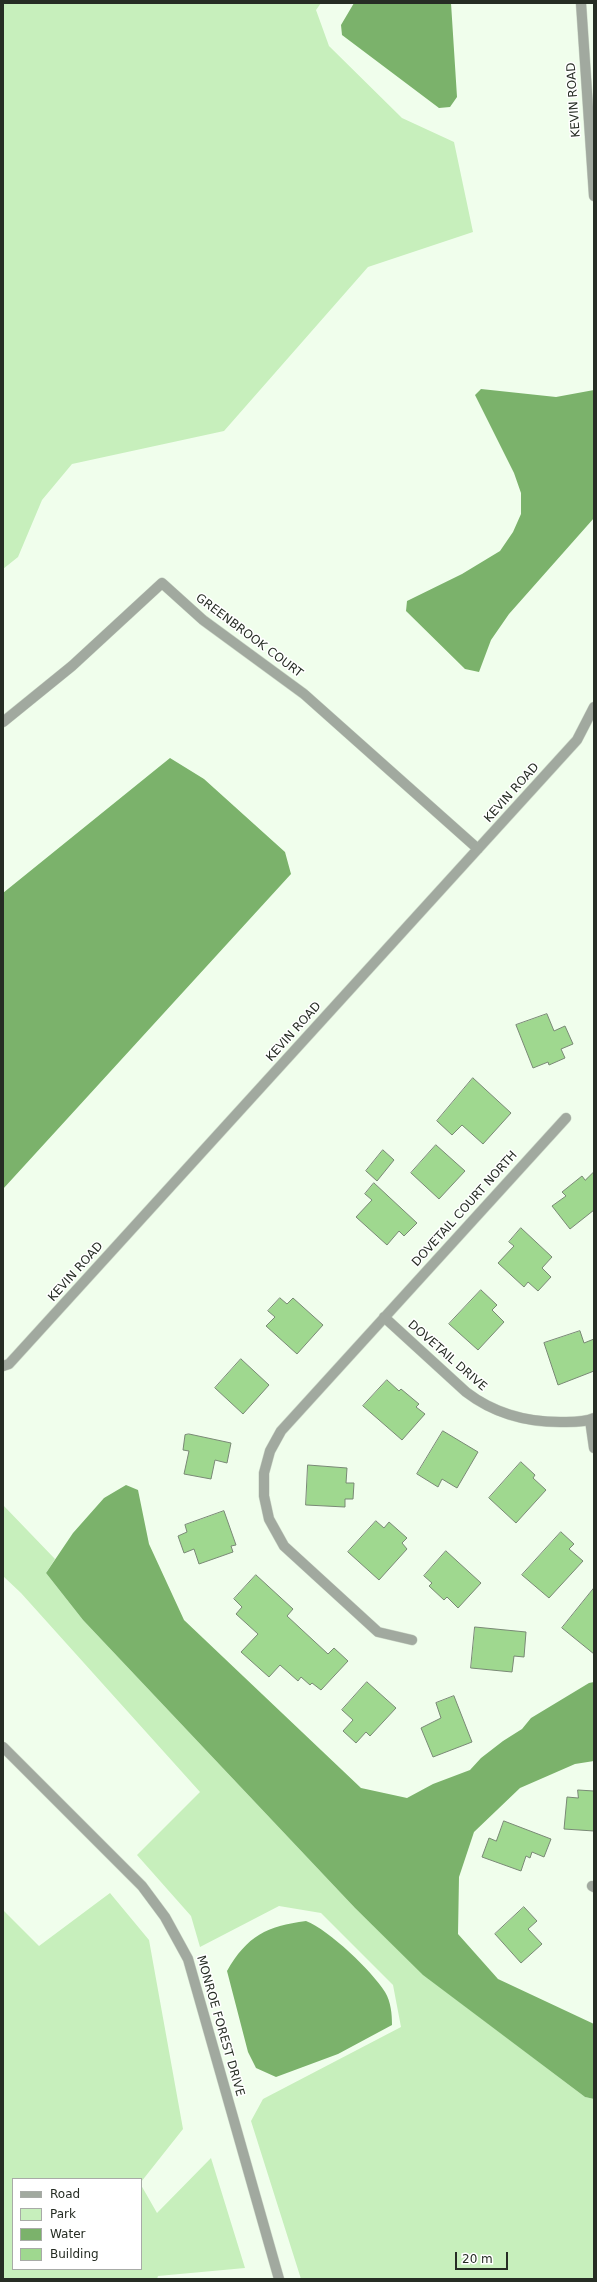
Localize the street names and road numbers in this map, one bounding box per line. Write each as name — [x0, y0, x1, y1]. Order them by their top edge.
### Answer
street label: KEVIN ROAD — [564, 62, 584, 138]
street label: GREENBROOK COURT — [193, 591, 305, 681]
street label: KEVIN ROAD — [482, 760, 542, 826]
street label: KEVIN ROAD — [264, 999, 324, 1065]
street label: DOVETAIL COURT NORTH — [409, 1148, 521, 1270]
street label: KEVIN ROAD — [46, 1239, 106, 1305]
street label: DOVETAIL DRIVE — [405, 1318, 489, 1394]
street label: MONROE FOREST DRIVE — [193, 1954, 247, 2098]

